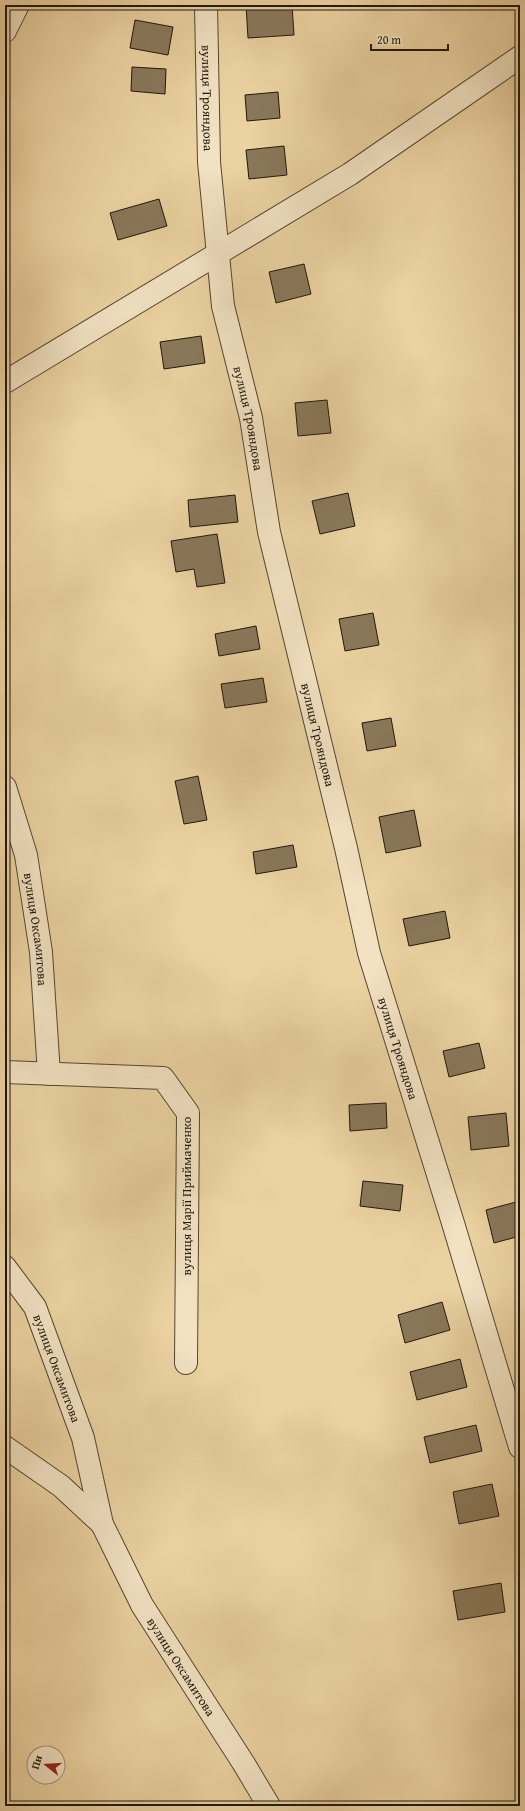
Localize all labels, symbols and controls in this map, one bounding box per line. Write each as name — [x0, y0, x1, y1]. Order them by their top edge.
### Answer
scale bar — [371, 26, 448, 52]
text: 20 m — [377, 31, 401, 48]
street label: вулиця Трояндова — [197, 45, 218, 152]
street label: вулиця Трояндова — [228, 364, 268, 473]
street label: вулиця Трояндова — [296, 681, 340, 789]
street label: вулиця Оксамитова — [19, 871, 52, 987]
street label: вулиця Трояндова — [373, 995, 423, 1103]
street label: вулиця Марії Приймаченко — [177, 1116, 196, 1275]
street label: вулиця Оксамитова — [28, 1311, 86, 1426]
street label: вулиця Оксамитова — [142, 1614, 220, 1721]
north arrow — [26, 1745, 66, 1785]
text: Пн — [27, 1753, 46, 1771]

